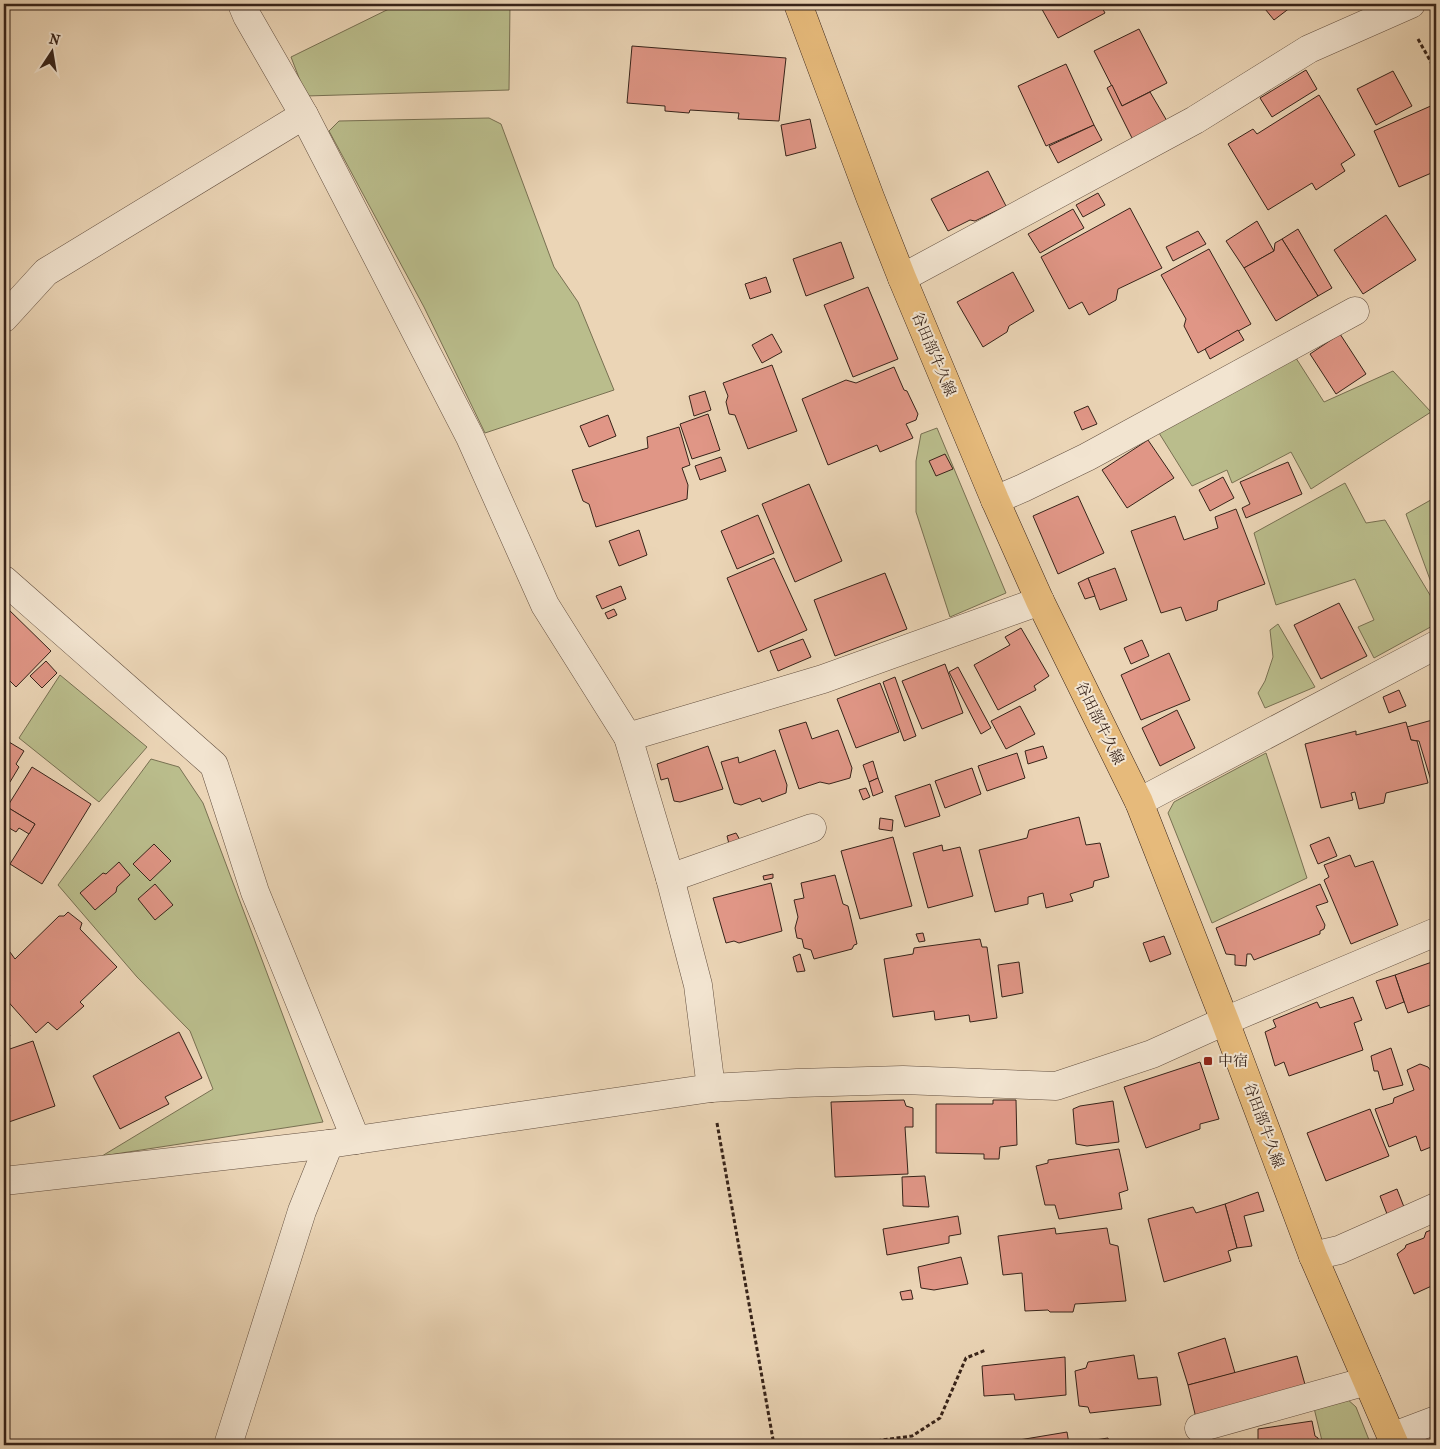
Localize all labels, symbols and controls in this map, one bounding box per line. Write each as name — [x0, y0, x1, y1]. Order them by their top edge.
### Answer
north arrow — [28, 28, 78, 78]
text: N — [48, 30, 62, 49]
street label: 谷田部牛久線 — [908, 309, 960, 399]
street label: 谷田部牛久線 — [1072, 679, 1128, 767]
place label: 中宿 — [1218, 1052, 1248, 1070]
marker: 中宿 — [1202, 1055, 1214, 1067]
street label: 谷田部牛久線 — [1240, 1080, 1288, 1170]

